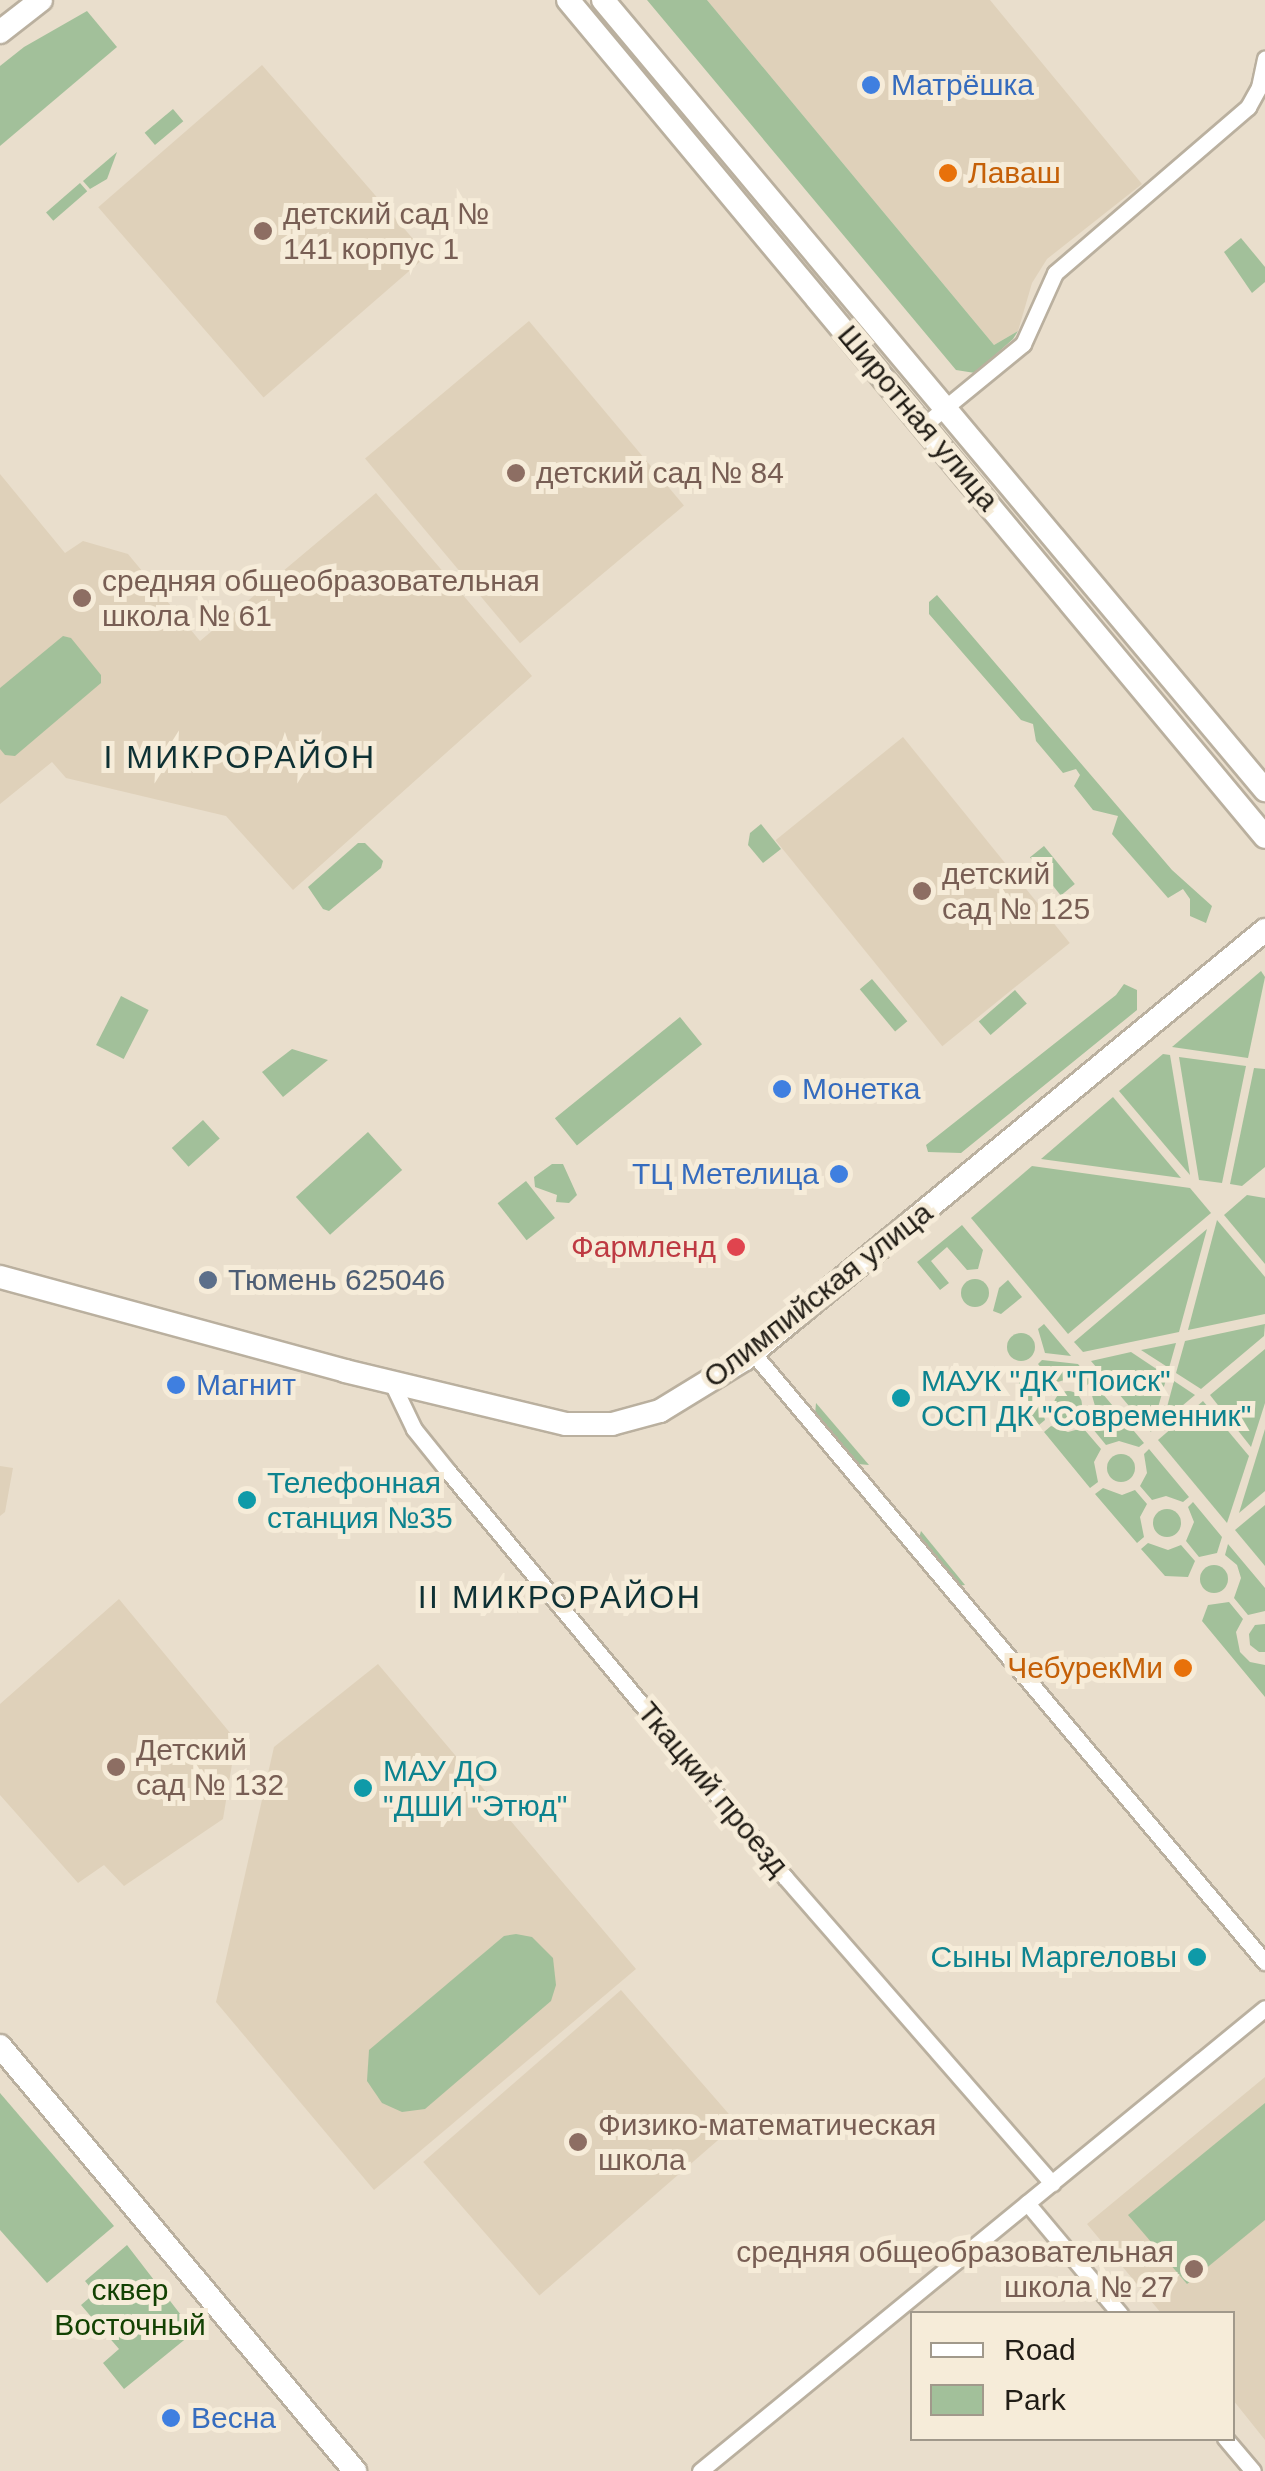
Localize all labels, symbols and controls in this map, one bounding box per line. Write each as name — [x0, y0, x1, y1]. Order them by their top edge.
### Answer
place label: Матрёшка — [891, 67, 1034, 103]
marker: Матрёшка — [860, 74, 882, 96]
place label: Лаваш — [968, 155, 1061, 191]
marker: Лаваш — [937, 162, 959, 184]
place label: детский сад № 141 корпус 1 — [283, 196, 489, 266]
marker: детский сад № 141 корпус 1 — [252, 220, 274, 242]
street label: Широтная улица — [830, 318, 1006, 518]
place label: детский сад № 84 — [536, 455, 784, 491]
marker: детский сад № 84 — [505, 462, 527, 484]
place label: средняя общеобразовательная школа № 61 — [102, 563, 540, 634]
marker: средняя общеобразовательная школа № 61 — [71, 587, 93, 609]
district label: I МИКРОРАЙОН — [103, 738, 377, 776]
place label: детский сад № 125 — [942, 856, 1090, 926]
marker: детский сад № 125 — [911, 880, 933, 902]
place label: Монетка — [802, 1071, 920, 1107]
marker: Монетка — [771, 1078, 793, 1100]
place label: ТЦ Метелица — [632, 1156, 819, 1192]
marker: ТЦ Метелица — [828, 1163, 850, 1185]
street label: Олимпийская улица — [697, 1195, 939, 1395]
place label: Фармленд — [571, 1229, 716, 1265]
marker: Фармленд — [725, 1236, 747, 1258]
place label: Тюмень 625046 — [228, 1262, 445, 1298]
marker: Тюмень 625046 — [197, 1269, 219, 1291]
place label: МАУК "ДК "Поиск" ОСП ДК "Современник" — [921, 1363, 1251, 1434]
place label: Магнит — [196, 1367, 296, 1403]
marker: Магнит — [165, 1374, 187, 1396]
marker: МАУК "ДК "Поиск" ОСП ДК "Современник" — [890, 1387, 912, 1409]
place label: Телефонная станция №35 — [267, 1465, 453, 1536]
marker: Телефонная станция №35 — [236, 1489, 258, 1511]
district label: II МИКРОРАЙОН — [418, 1578, 702, 1616]
place label: ЧебурекМи — [1007, 1650, 1163, 1686]
marker: ЧебурекМи — [1172, 1657, 1194, 1679]
street label: Ткацкий проезд — [630, 1695, 796, 1883]
place label: Детский сад № 132 — [136, 1732, 284, 1802]
place label: МАУ ДО "ДШИ "Этюд" — [383, 1753, 567, 1824]
marker: Детский сад № 132 — [105, 1756, 127, 1778]
marker: МАУ ДО "ДШИ "Этюд" — [352, 1777, 374, 1799]
place label: Сыны Маргеловы — [931, 1939, 1177, 1975]
marker: Сыны Маргеловы — [1186, 1946, 1208, 1968]
place label: Физико-математическая школа — [598, 2107, 936, 2178]
marker: Физико-математическая школа — [567, 2131, 589, 2153]
place label: средняя общеобразовательная школа № 27 — [736, 2234, 1174, 2304]
marker: средняя общеобразовательная школа № 27 — [1183, 2258, 1205, 2280]
park label: сквер Восточный — [54, 2272, 206, 2342]
legend — [910, 2311, 1235, 2441]
text: Road — [1004, 2333, 1076, 2366]
text: Park — [1004, 2383, 1066, 2416]
place label: Весна — [191, 2400, 276, 2436]
marker: Весна — [160, 2407, 182, 2429]

